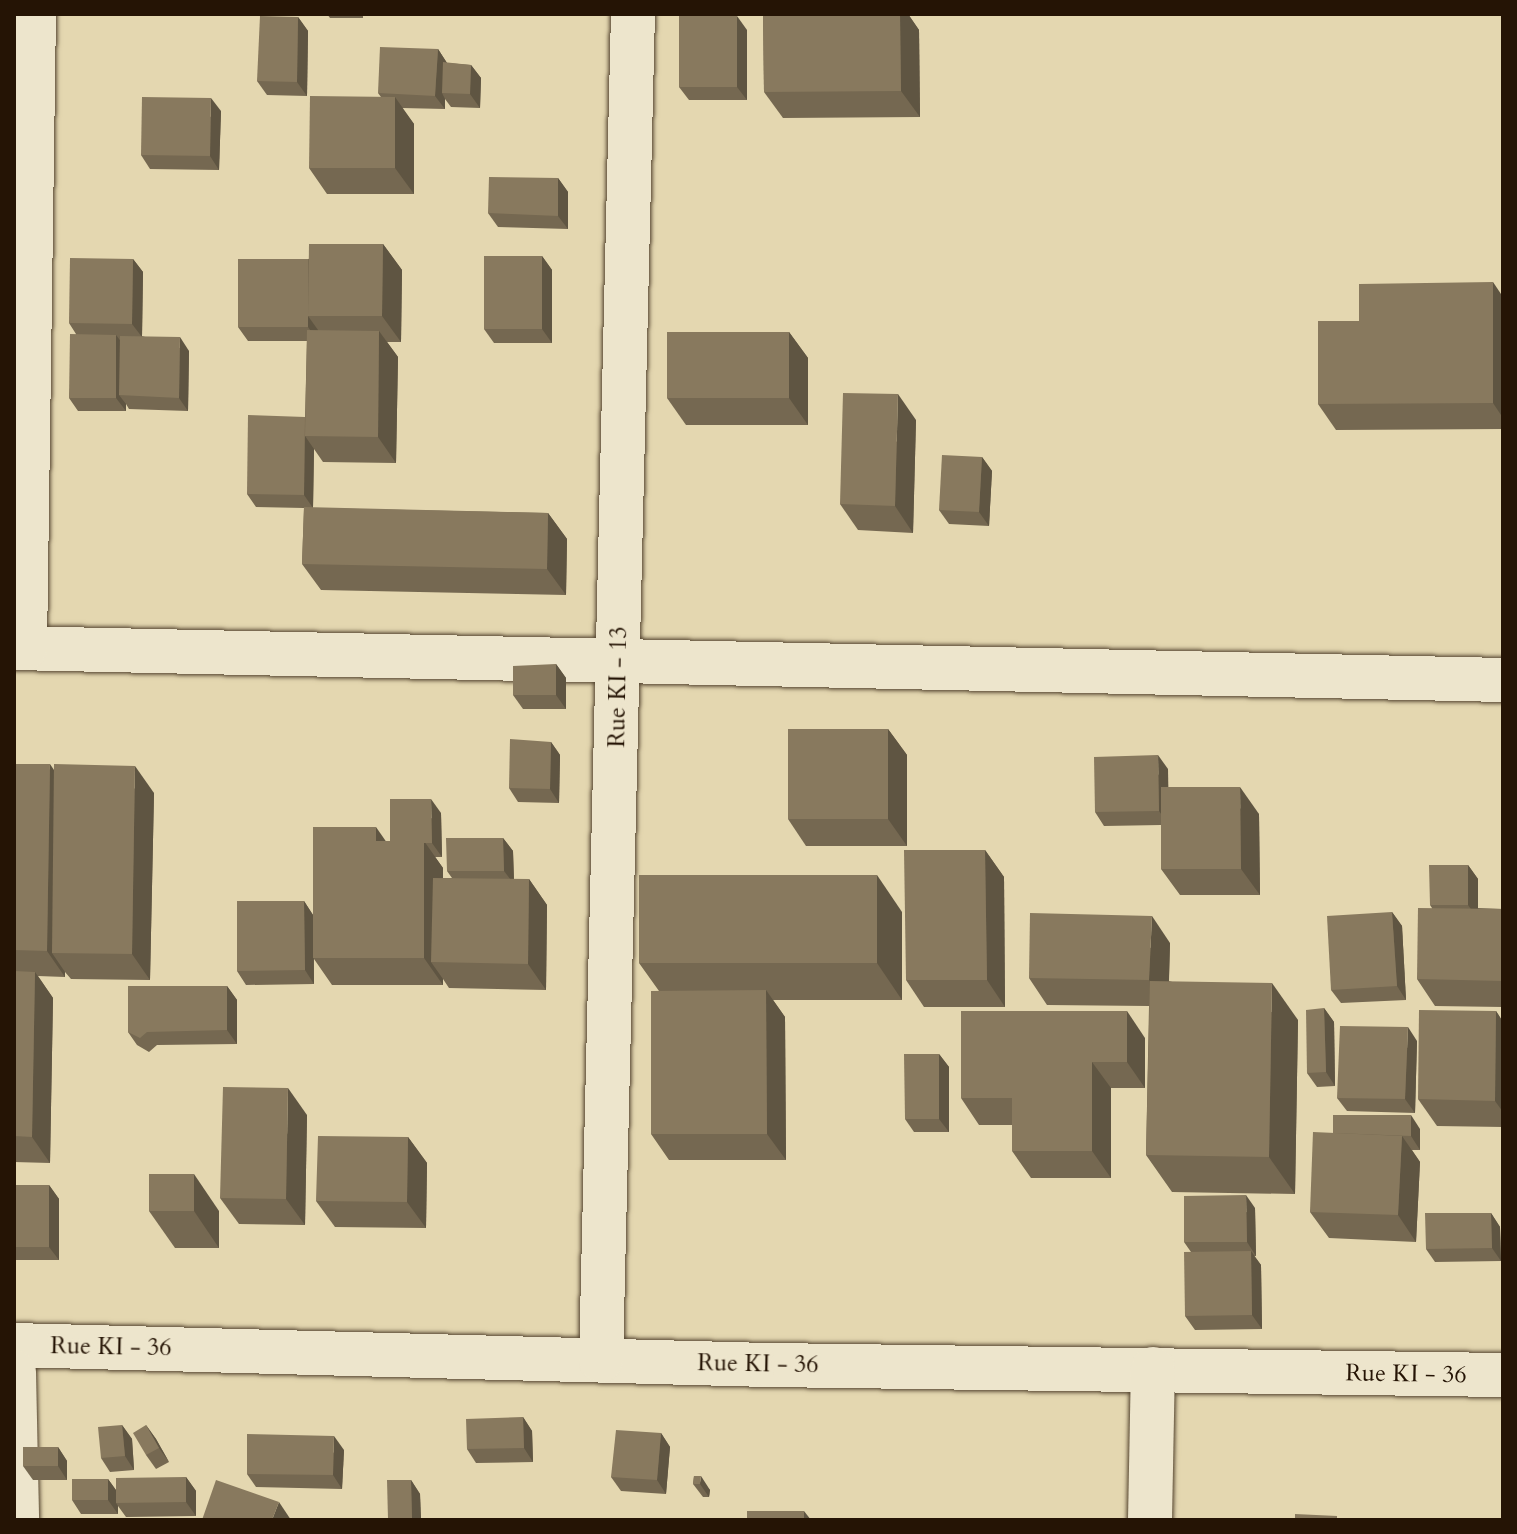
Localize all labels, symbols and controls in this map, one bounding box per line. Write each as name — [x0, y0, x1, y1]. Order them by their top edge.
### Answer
street label: Rue KI - 13 — [603, 626, 633, 748]
street label: Rue KI - 36 — [50, 1332, 172, 1362]
street label: Rue KI - 36 — [697, 1349, 819, 1379]
street label: Rue KI - 36 — [1345, 1359, 1467, 1389]

